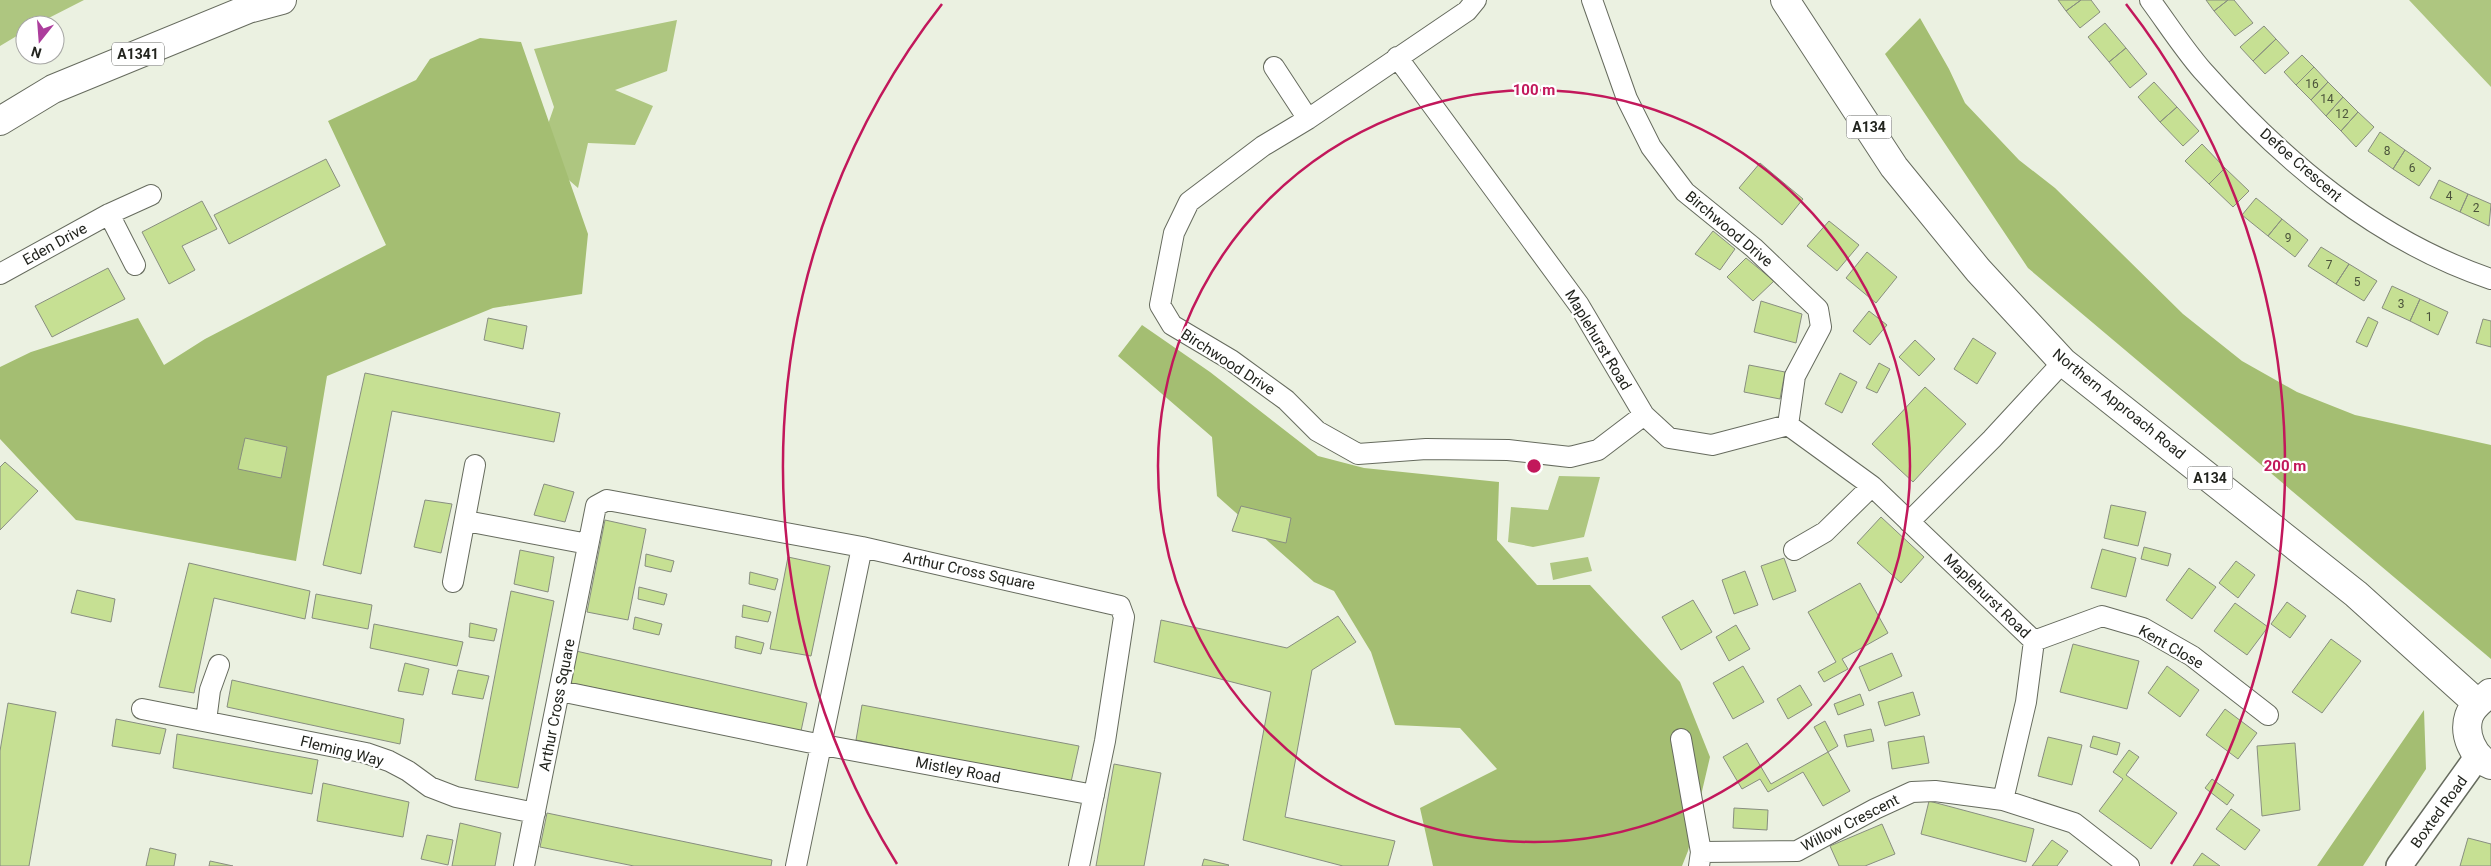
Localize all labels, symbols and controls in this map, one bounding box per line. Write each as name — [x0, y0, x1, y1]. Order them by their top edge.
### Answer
north arrow — [15, 15, 65, 65]
road number: A1341 — [112, 42, 164, 66]
text: N — [29, 43, 43, 62]
house number: 16 — [2305, 77, 2319, 91]
text: 100 m — [1513, 81, 1555, 99]
house number: 14 — [2320, 92, 2334, 106]
house number: 12 — [2335, 107, 2349, 121]
road number: A134 — [1846, 115, 1892, 138]
street label: Defoe Crescent — [2256, 125, 2346, 206]
house number: 8 — [2384, 144, 2391, 158]
house number: 6 — [2409, 161, 2416, 175]
street label: Birchwood Drive — [1682, 187, 1776, 271]
house number: 4 — [2446, 189, 2453, 203]
house number: 2 — [2473, 201, 2480, 215]
street label: Eden Drive — [20, 219, 90, 269]
house number: 9 — [2285, 231, 2291, 245]
house number: 7 — [2326, 258, 2333, 272]
house number: 5 — [2354, 275, 2361, 289]
street label: Maplehurst Road — [1561, 287, 1635, 393]
house number: 3 — [2398, 297, 2404, 311]
house number: 1 — [2426, 310, 2432, 324]
street label: Birchwood Drive — [1178, 325, 1278, 399]
street label: Northern Approach Road — [2049, 345, 2189, 463]
centre of rings — [1525, 457, 1543, 475]
text: 200 m — [2264, 457, 2306, 475]
road number: A134 — [2188, 466, 2232, 489]
street label: Arthur Cross Square — [901, 548, 1037, 594]
street label: Maplehurst Road — [1940, 550, 2034, 642]
street label: Kent Close — [2135, 621, 2207, 673]
street label: Arthur Cross Square — [535, 637, 579, 773]
street label: Fleming Way — [298, 732, 386, 770]
street label: Mistley Road — [914, 753, 1002, 787]
street label: Boxted Road — [2407, 772, 2471, 852]
street label: Willow Crescent — [1798, 791, 1902, 855]

